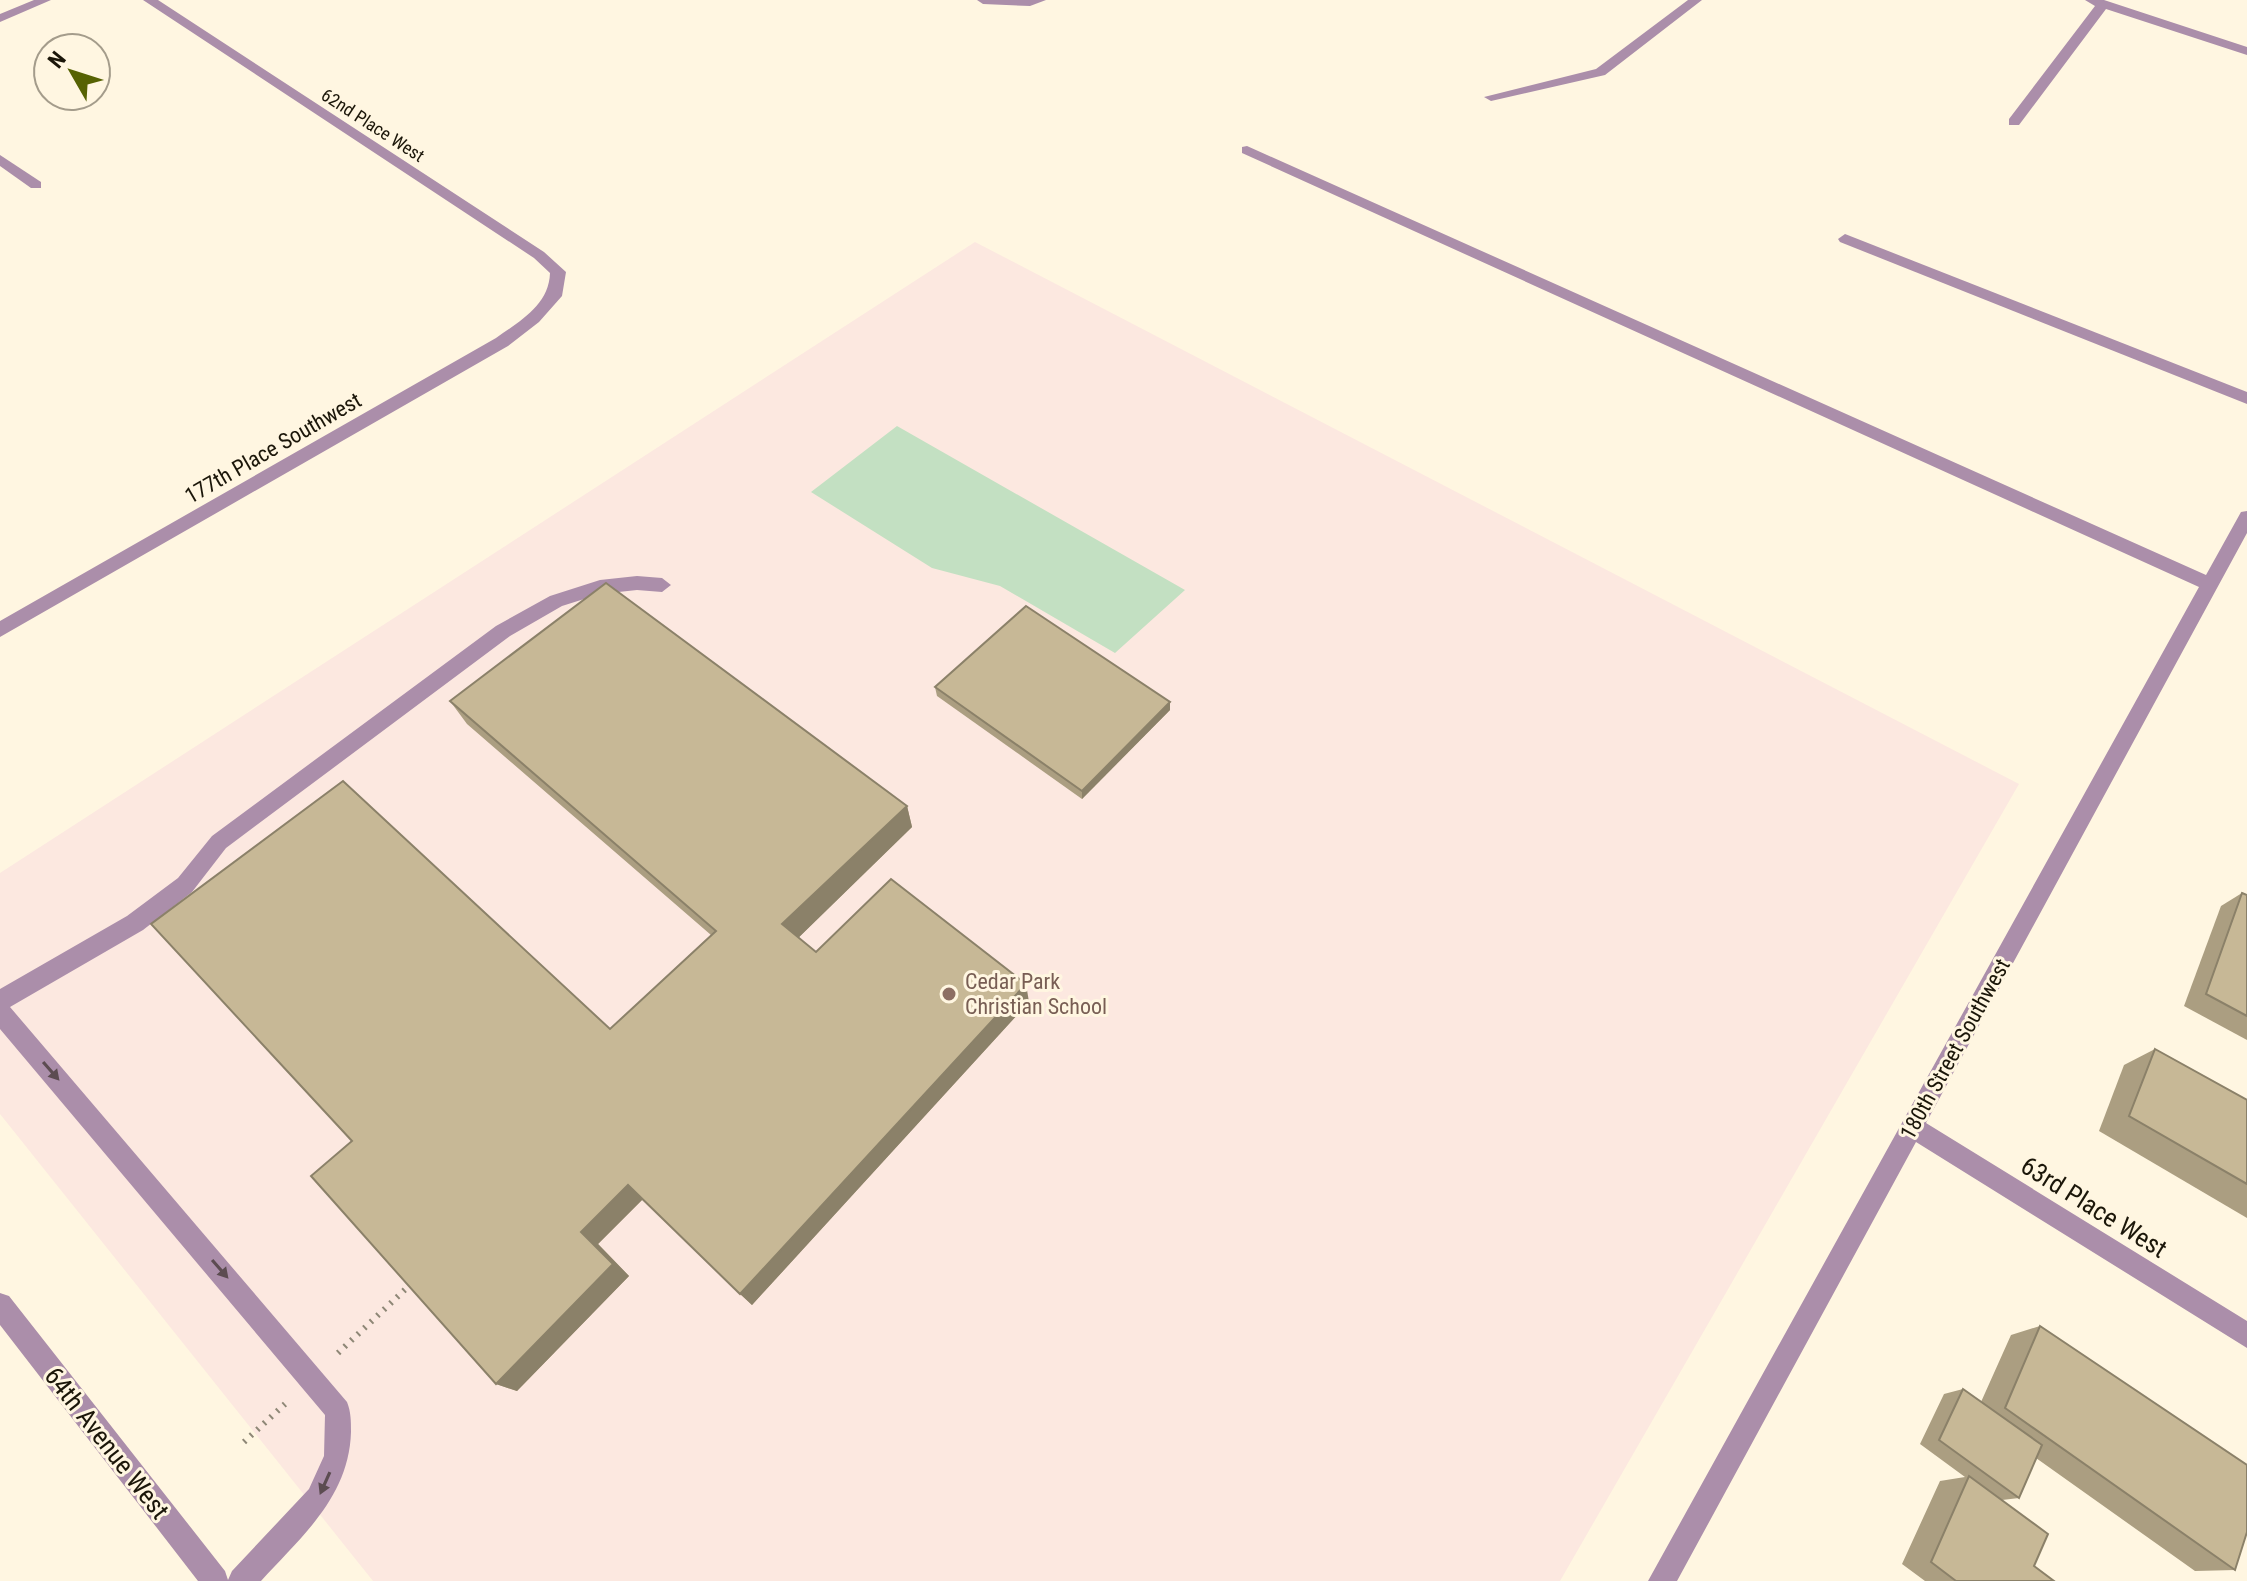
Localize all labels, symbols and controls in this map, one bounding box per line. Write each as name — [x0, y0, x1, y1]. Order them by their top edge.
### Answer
north arrow — [32, 32, 112, 112]
text: N — [43, 47, 71, 73]
street label: 62nd Place West — [318, 84, 428, 166]
street label: 177th Place Southwest — [180, 387, 366, 509]
street label: 180th Street Southwest — [1895, 954, 2015, 1144]
place label: Cedar Park Christian School — [965, 969, 1107, 1019]
marker: Cedar Park Christian School — [940, 985, 958, 1003]
one-way arrow — [42, 1061, 59, 1081]
street label: 63rd Place West — [2016, 1150, 2172, 1264]
one-way arrow — [210, 1259, 228, 1278]
street label: 64th Avenue West — [39, 1361, 175, 1525]
one-way arrow — [318, 1472, 332, 1495]

